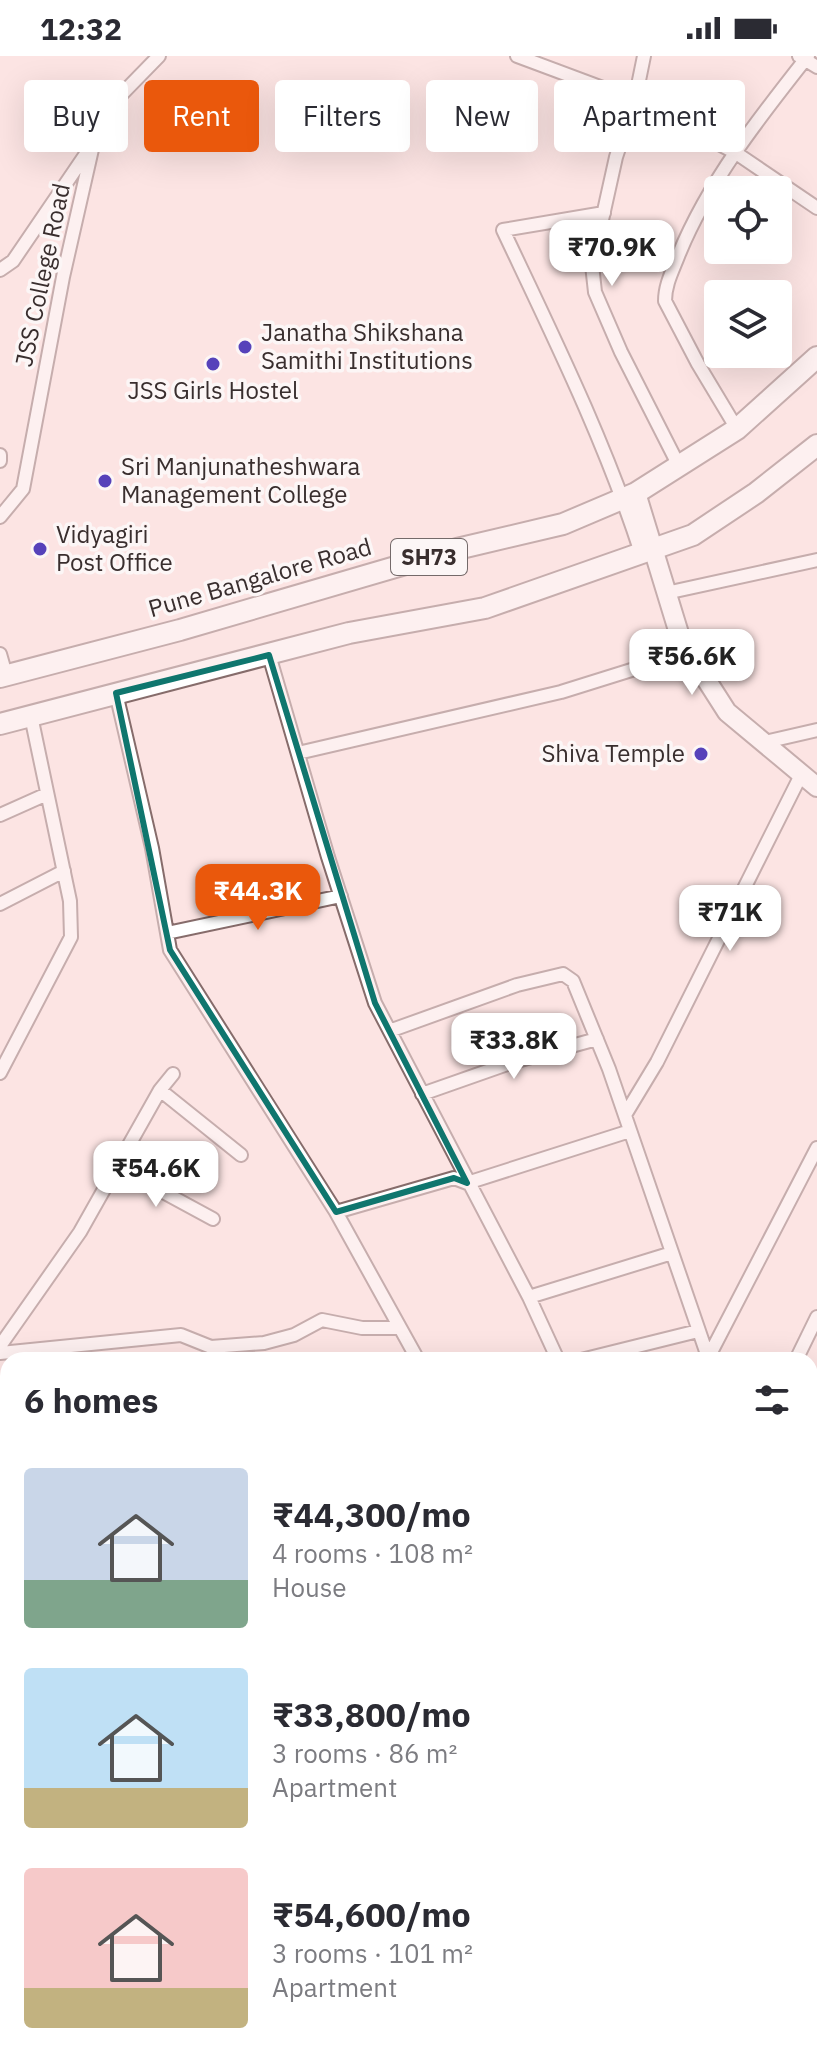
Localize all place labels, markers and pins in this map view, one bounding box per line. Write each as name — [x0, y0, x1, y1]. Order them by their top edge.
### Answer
pin: ₹70.9K — [547, 220, 677, 288]
place label: Janatha Shikshana Samithi Institutions — [261, 316, 473, 376]
marker: Janatha Shikshana Samithi Institutions — [236, 338, 254, 356]
marker: JSS Girls Hostel — [204, 355, 222, 373]
place label: JSS Girls Hostel — [128, 374, 298, 406]
place label: Sri Manjunatheshwara Management College — [121, 450, 361, 510]
marker: Sri Manjunatheshwara Management College — [96, 472, 114, 490]
place label: Vidyagiri Post Office — [56, 518, 173, 578]
marker: Vidyagiri Post Office — [31, 540, 49, 558]
pin: ₹56.6K — [627, 629, 757, 697]
place label: Shiva Temple — [541, 737, 685, 769]
marker: Shiva Temple — [692, 745, 710, 763]
pin: ₹44.3K — [193, 864, 323, 932]
pin: ₹71K — [683, 885, 777, 953]
pin: ₹33.8K — [449, 1013, 579, 1081]
pin: ₹54.6K — [91, 1141, 221, 1209]

